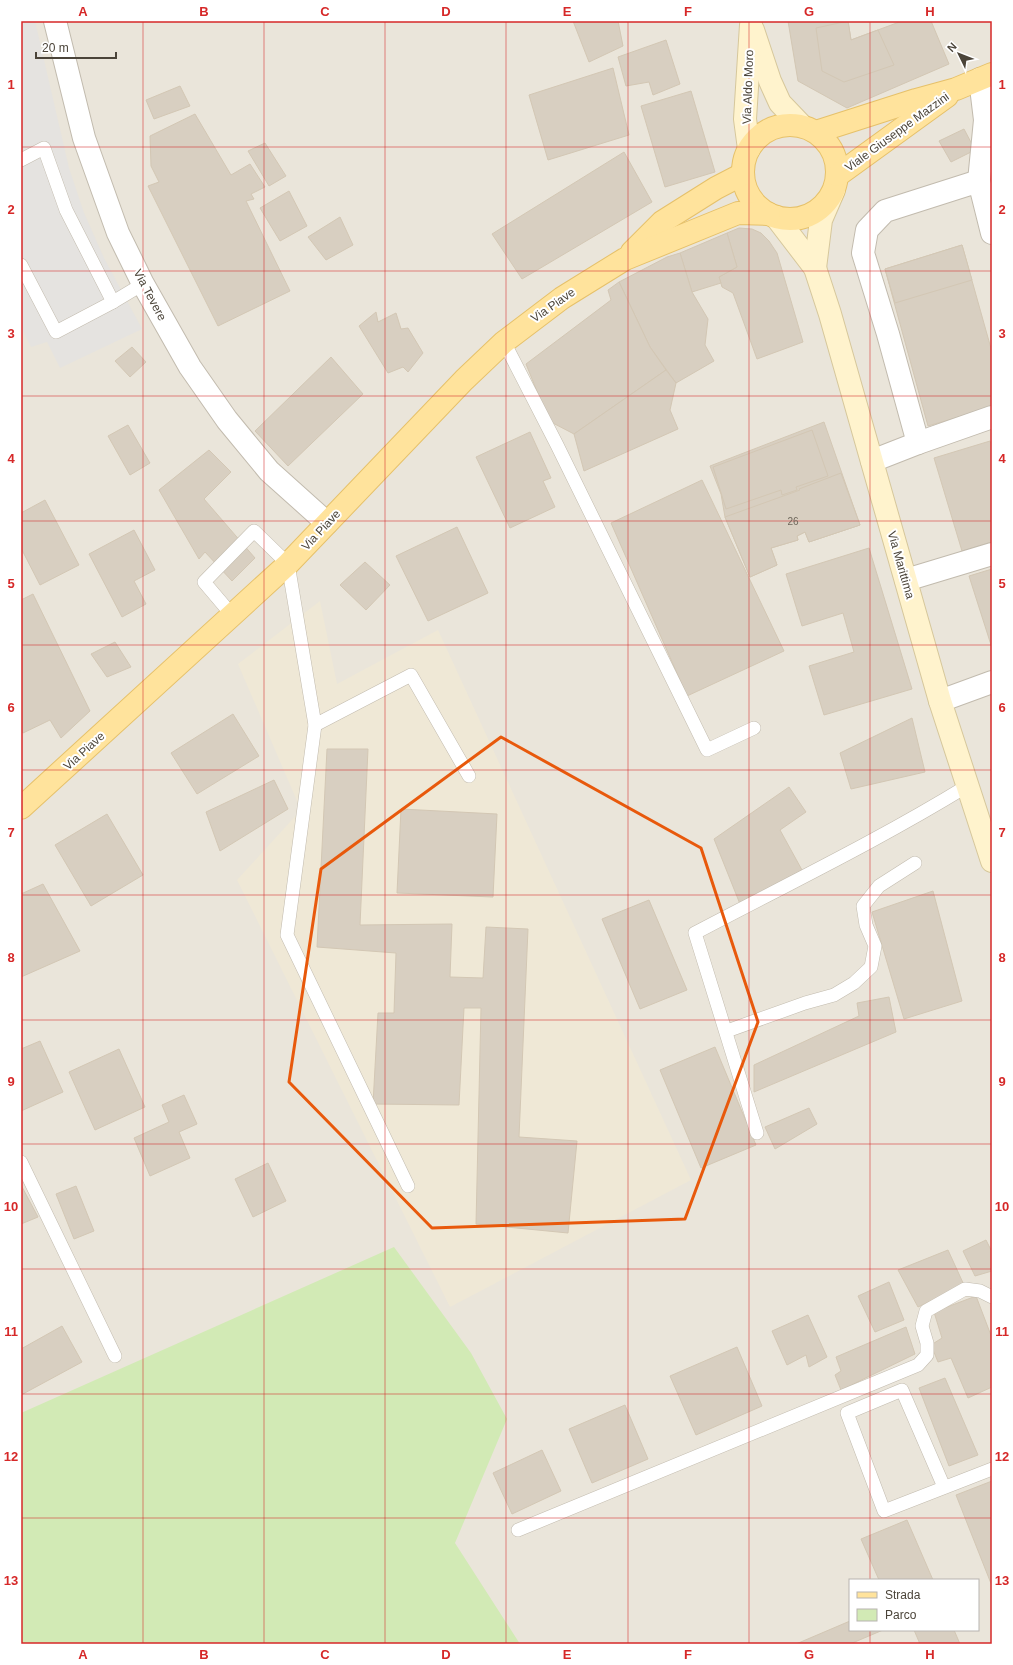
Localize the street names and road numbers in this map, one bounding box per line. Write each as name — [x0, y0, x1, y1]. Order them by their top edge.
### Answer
street label: Via Aldo Moro — [740, 49, 756, 124]
street label: Viale Giuseppe Mazzini — [842, 90, 952, 174]
street label: Via Tevere — [131, 267, 170, 323]
street label: Via Piave — [528, 285, 578, 325]
street label: Via Piave — [299, 507, 344, 553]
street label: Via Marittima — [885, 530, 917, 601]
street label: Via Piave — [61, 729, 108, 773]

